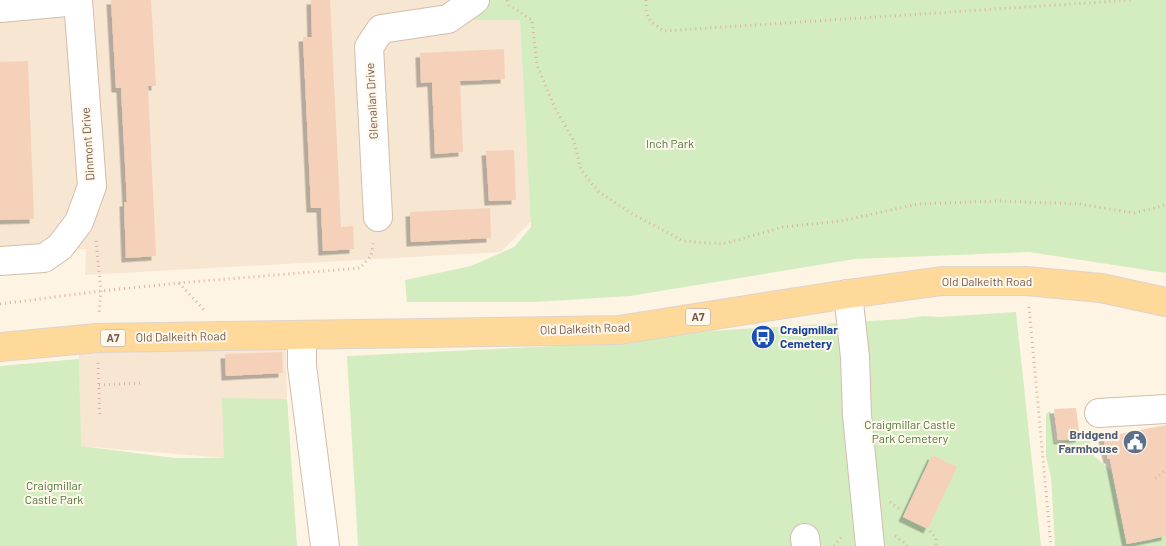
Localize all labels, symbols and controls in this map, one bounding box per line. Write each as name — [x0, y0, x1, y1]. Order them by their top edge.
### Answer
street label: Glenallan Drive — [362, 63, 380, 140]
street label: Dinmont Drive — [77, 107, 97, 181]
park label: Inch Park — [646, 136, 694, 150]
street label: Old Dalkeith Road — [942, 274, 1032, 288]
road number: A7 — [686, 308, 710, 326]
street label: Old Dalkeith Road — [540, 319, 630, 337]
place label: Craigmillar Cemetery — [780, 322, 838, 350]
bus stop icon: Craigmillar Cemetery — [750, 324, 776, 350]
street label: Old Dalkeith Road — [136, 328, 226, 344]
road number: A7 — [100, 329, 126, 346]
park label: Craigmillar Castle Park Cemetery — [864, 417, 956, 445]
place label: Bridgend Farmhouse — [1059, 427, 1118, 455]
public building icon: Bridgend Farmhouse — [1122, 429, 1148, 455]
park label: Craigmillar Castle Park — [25, 478, 83, 506]

